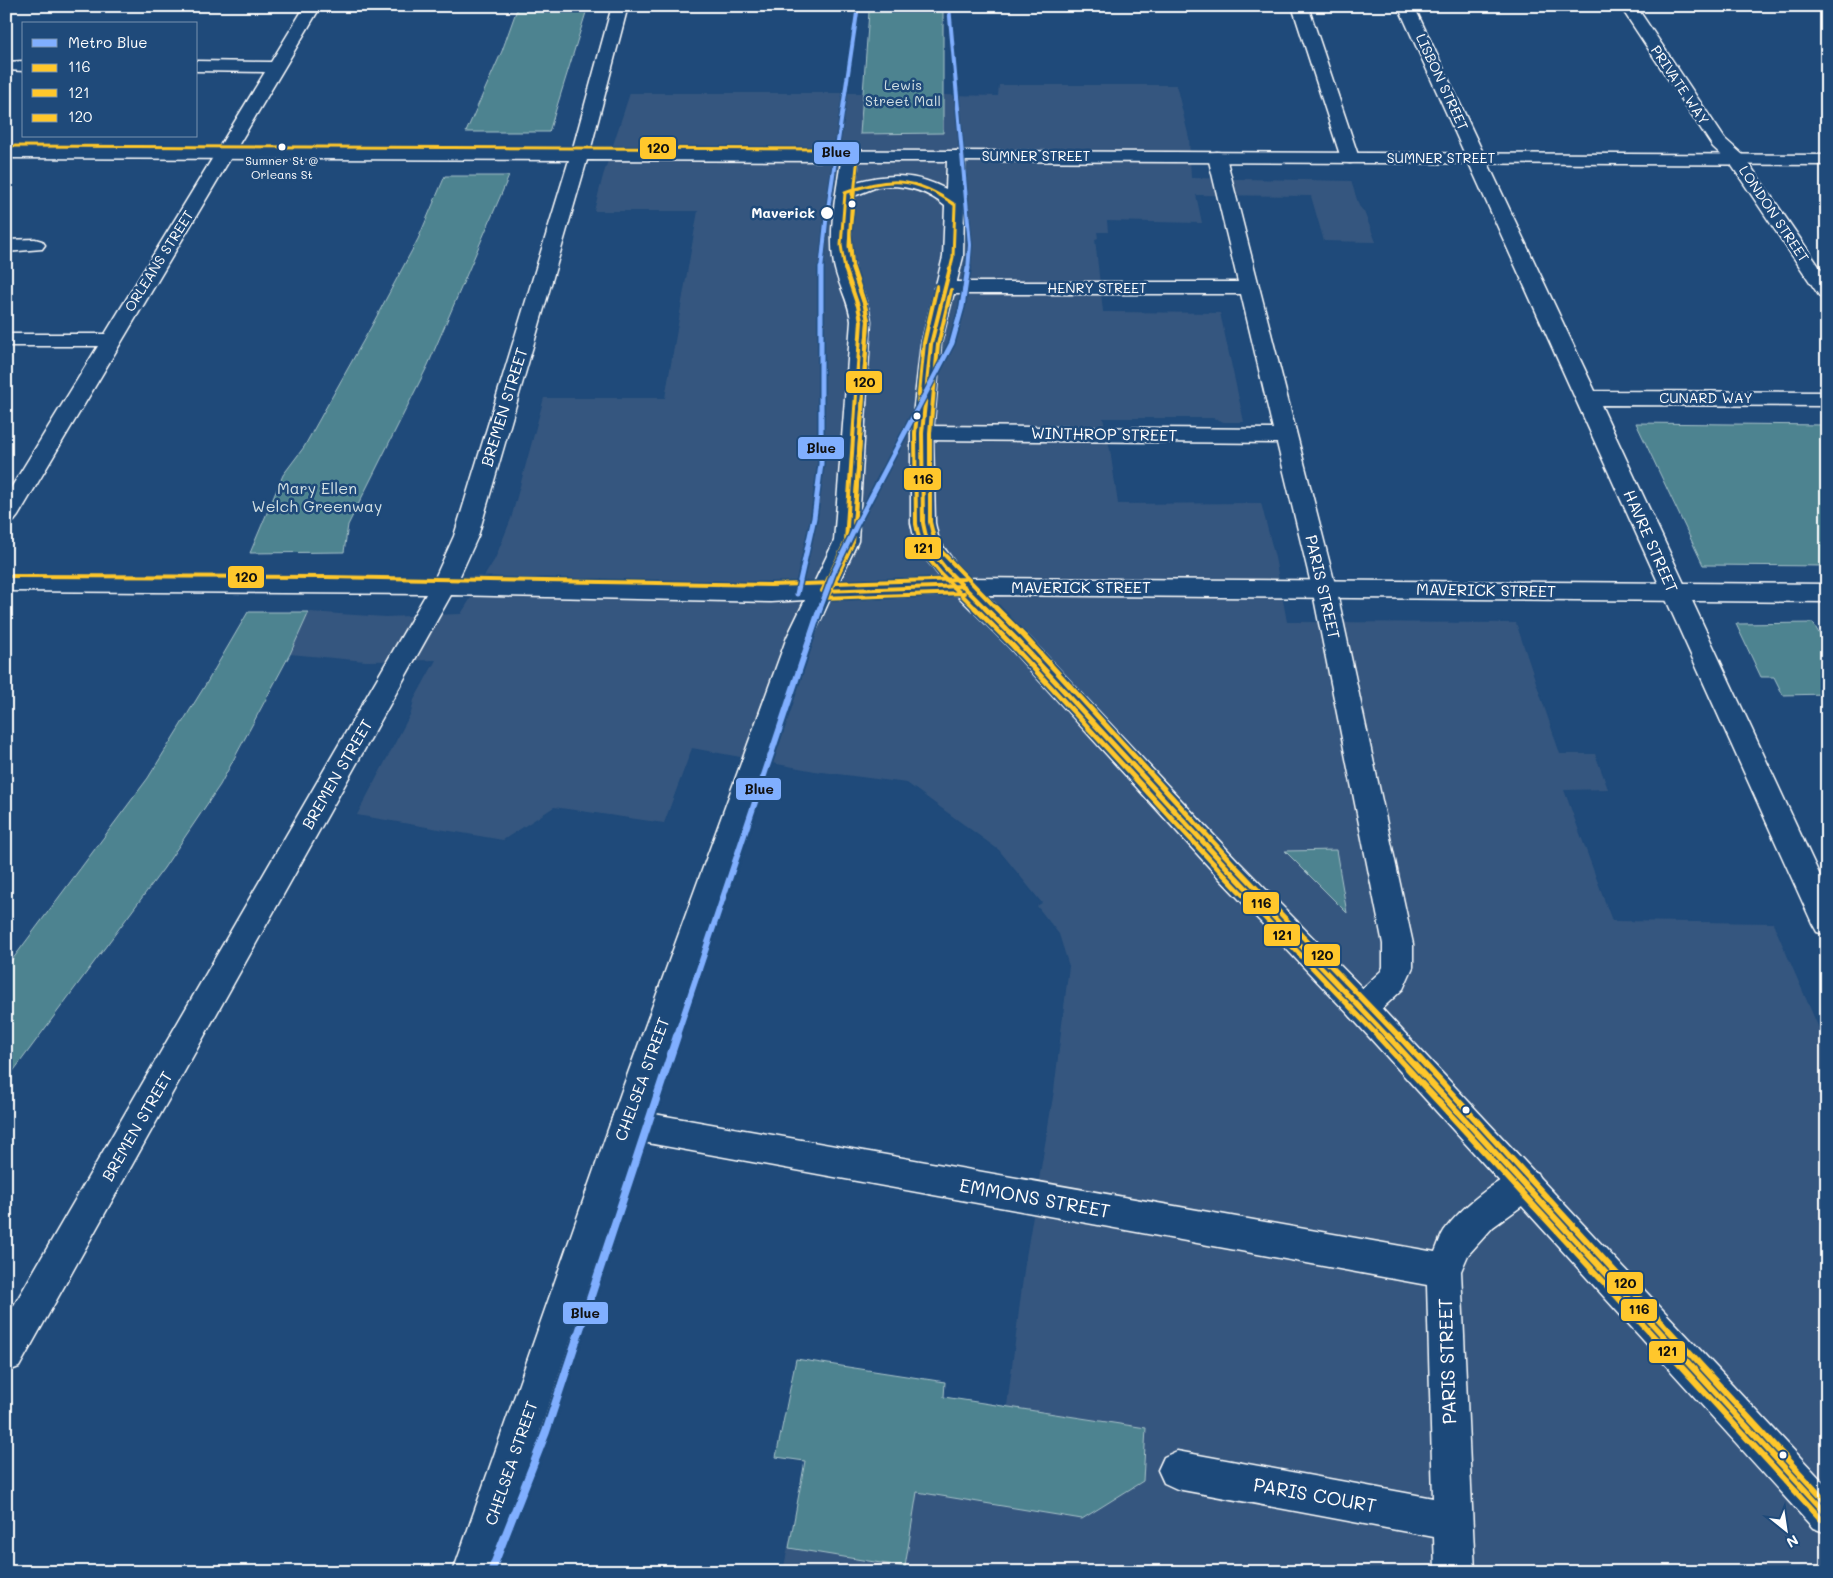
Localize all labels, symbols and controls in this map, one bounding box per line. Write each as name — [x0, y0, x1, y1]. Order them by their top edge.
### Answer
legend — [22, 22, 198, 138]
street label: LISBON STREET — [1412, 30, 1473, 133]
text: Metro Blue — [68, 32, 148, 52]
street label: PRIVATE WAY — [1647, 41, 1714, 128]
text: 116 — [68, 56, 90, 76]
park label: Lewis Street Mall — [865, 75, 941, 110]
text: 121 — [68, 82, 90, 102]
text: 120 — [68, 106, 92, 126]
line badge: 120 — [639, 136, 677, 160]
text: 120 — [646, 138, 670, 157]
line badge: Blue — [813, 141, 860, 165]
marker: Sumner St @ Orleans St — [277, 142, 287, 152]
text: Blue — [821, 142, 851, 161]
street label: SUMNER STREET — [982, 146, 1091, 165]
street label: SUMNER STREET — [1387, 148, 1496, 167]
place label: Sumner St @ Orleans St — [245, 152, 319, 182]
street label: LONDON STREET — [1735, 162, 1814, 266]
unlabelled marker — [847, 199, 857, 209]
place label: Maverick — [751, 203, 815, 222]
marker: Maverick — [819, 205, 835, 221]
street label: ORLEANS STREET — [120, 206, 198, 315]
street label: HENRY STREET — [1047, 278, 1147, 297]
street label: BREMEN STREET — [475, 345, 532, 469]
line badge: 120 — [845, 370, 883, 394]
text: 120 — [852, 372, 876, 391]
street label: CUNARD WAY — [1659, 388, 1753, 407]
unlabelled marker — [912, 411, 922, 421]
street label: WINTHROP STREET — [1031, 422, 1177, 445]
line badge: Blue — [797, 436, 845, 460]
text: Blue — [806, 438, 836, 457]
line badge: 116 — [903, 467, 942, 491]
text: 116 — [913, 469, 933, 488]
park label: Mary Ellen Welch Greenway — [252, 477, 382, 516]
street label: HAVRE STREET — [1619, 486, 1684, 596]
street label: PARIS STREET — [1301, 533, 1346, 641]
line badge: 121 — [904, 536, 942, 560]
text: 121 — [913, 538, 933, 557]
line badge: 120 — [227, 565, 265, 589]
text: 120 — [234, 567, 258, 586]
street label: MAVERICK STREET — [1011, 576, 1151, 597]
street label: MAVERICK STREET — [1416, 578, 1556, 601]
street label: BREMEN STREET — [297, 715, 377, 833]
line badge: Blue — [735, 777, 782, 801]
text: Blue — [744, 779, 774, 798]
line badge: 116 — [1242, 891, 1280, 915]
text: 116 — [1251, 893, 1271, 912]
line badge: 121 — [1263, 923, 1301, 947]
text: 121 — [1272, 925, 1292, 944]
line badge: 120 — [1303, 943, 1341, 967]
text: 120 — [1310, 945, 1334, 964]
street label: CHELSEA STREET — [609, 1014, 674, 1144]
street label: BREMEN STREET — [97, 1067, 177, 1185]
unlabelled marker — [1461, 1105, 1471, 1115]
street label: EMMONS STREET — [958, 1172, 1113, 1223]
line badge: 120 — [1606, 1271, 1644, 1295]
text: 120 — [1613, 1273, 1637, 1292]
street label: PARIS STREET — [1432, 1297, 1461, 1425]
line badge: 116 — [1620, 1298, 1658, 1322]
text: 116 — [1629, 1299, 1649, 1318]
line badge: Blue — [562, 1301, 609, 1325]
text: Blue — [570, 1303, 600, 1322]
line badge: 121 — [1648, 1340, 1686, 1364]
text: 121 — [1657, 1341, 1677, 1360]
street label: CHELSEA STREET — [479, 1398, 542, 1528]
unlabelled marker — [1778, 1450, 1788, 1460]
street label: PARIS COURT — [1252, 1471, 1379, 1518]
north arrow — [1760, 1506, 1810, 1556]
text: N — [1783, 1531, 1802, 1553]

